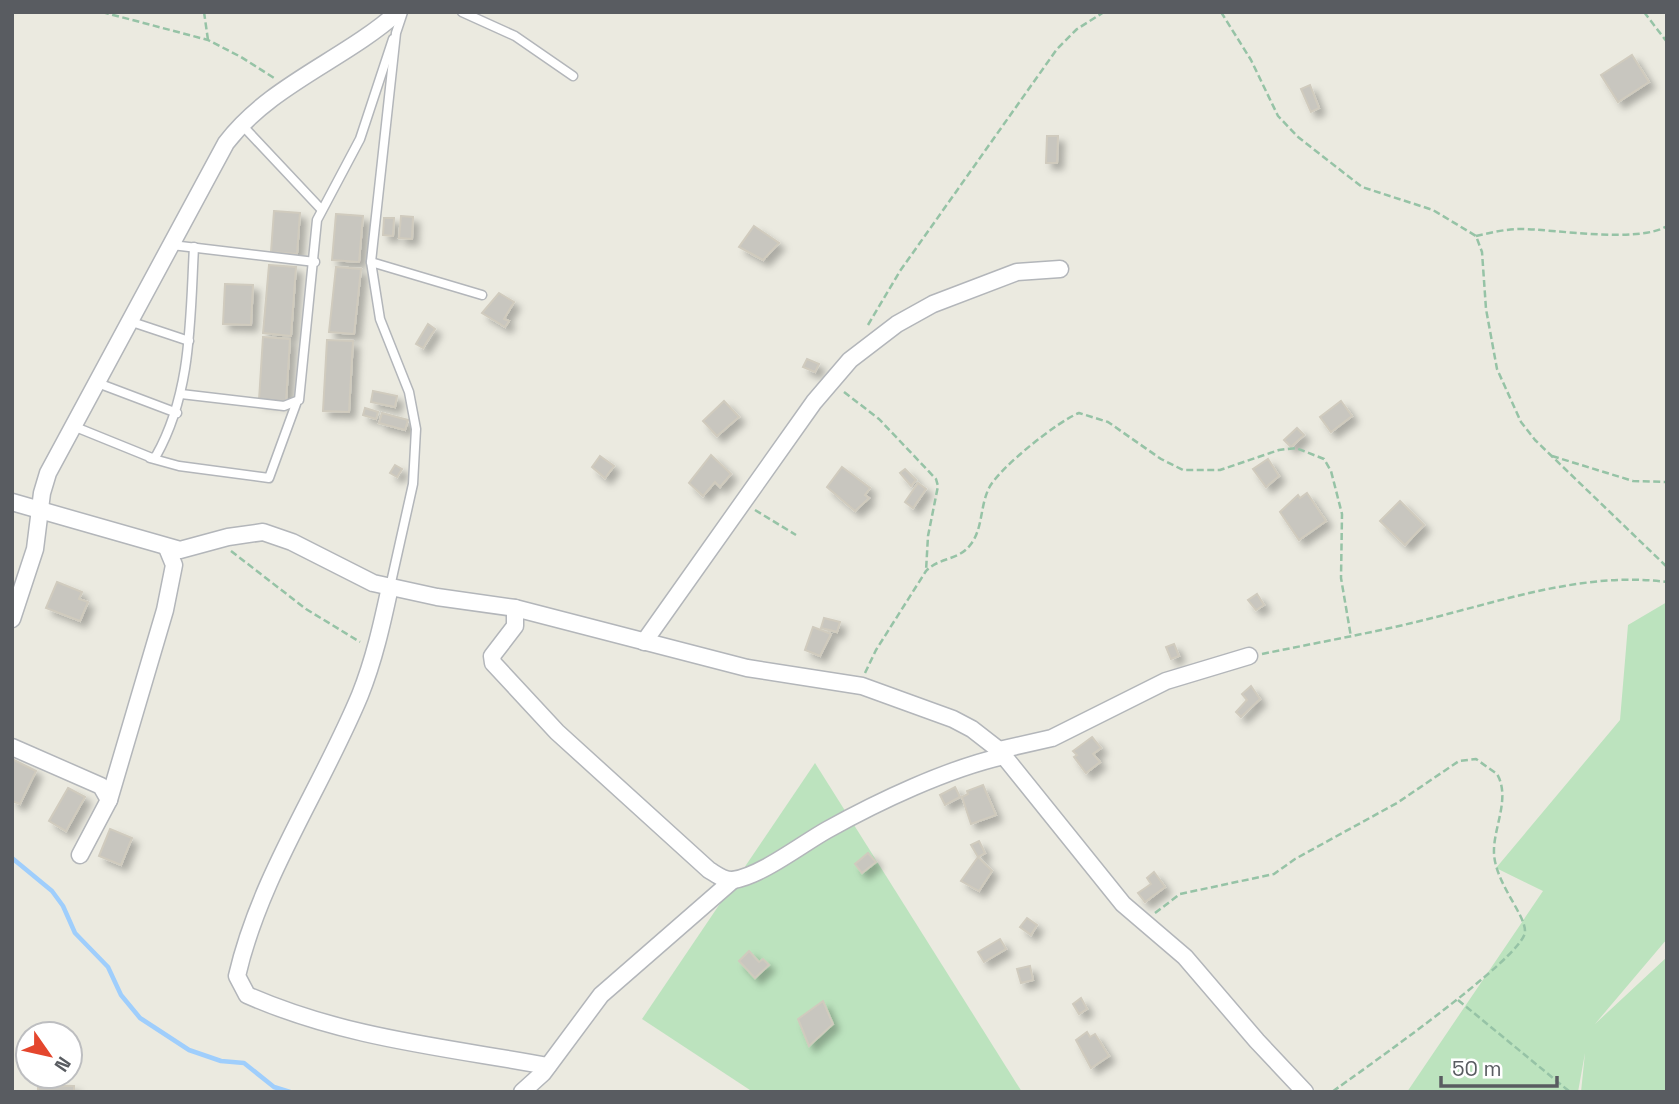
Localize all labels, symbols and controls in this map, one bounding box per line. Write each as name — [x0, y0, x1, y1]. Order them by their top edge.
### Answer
north arrow — [14, 1020, 84, 1090]
scale bar — [1441, 1044, 1556, 1088]
text: N — [49, 1052, 77, 1076]
text: 50 m — [1452, 1055, 1502, 1082]

